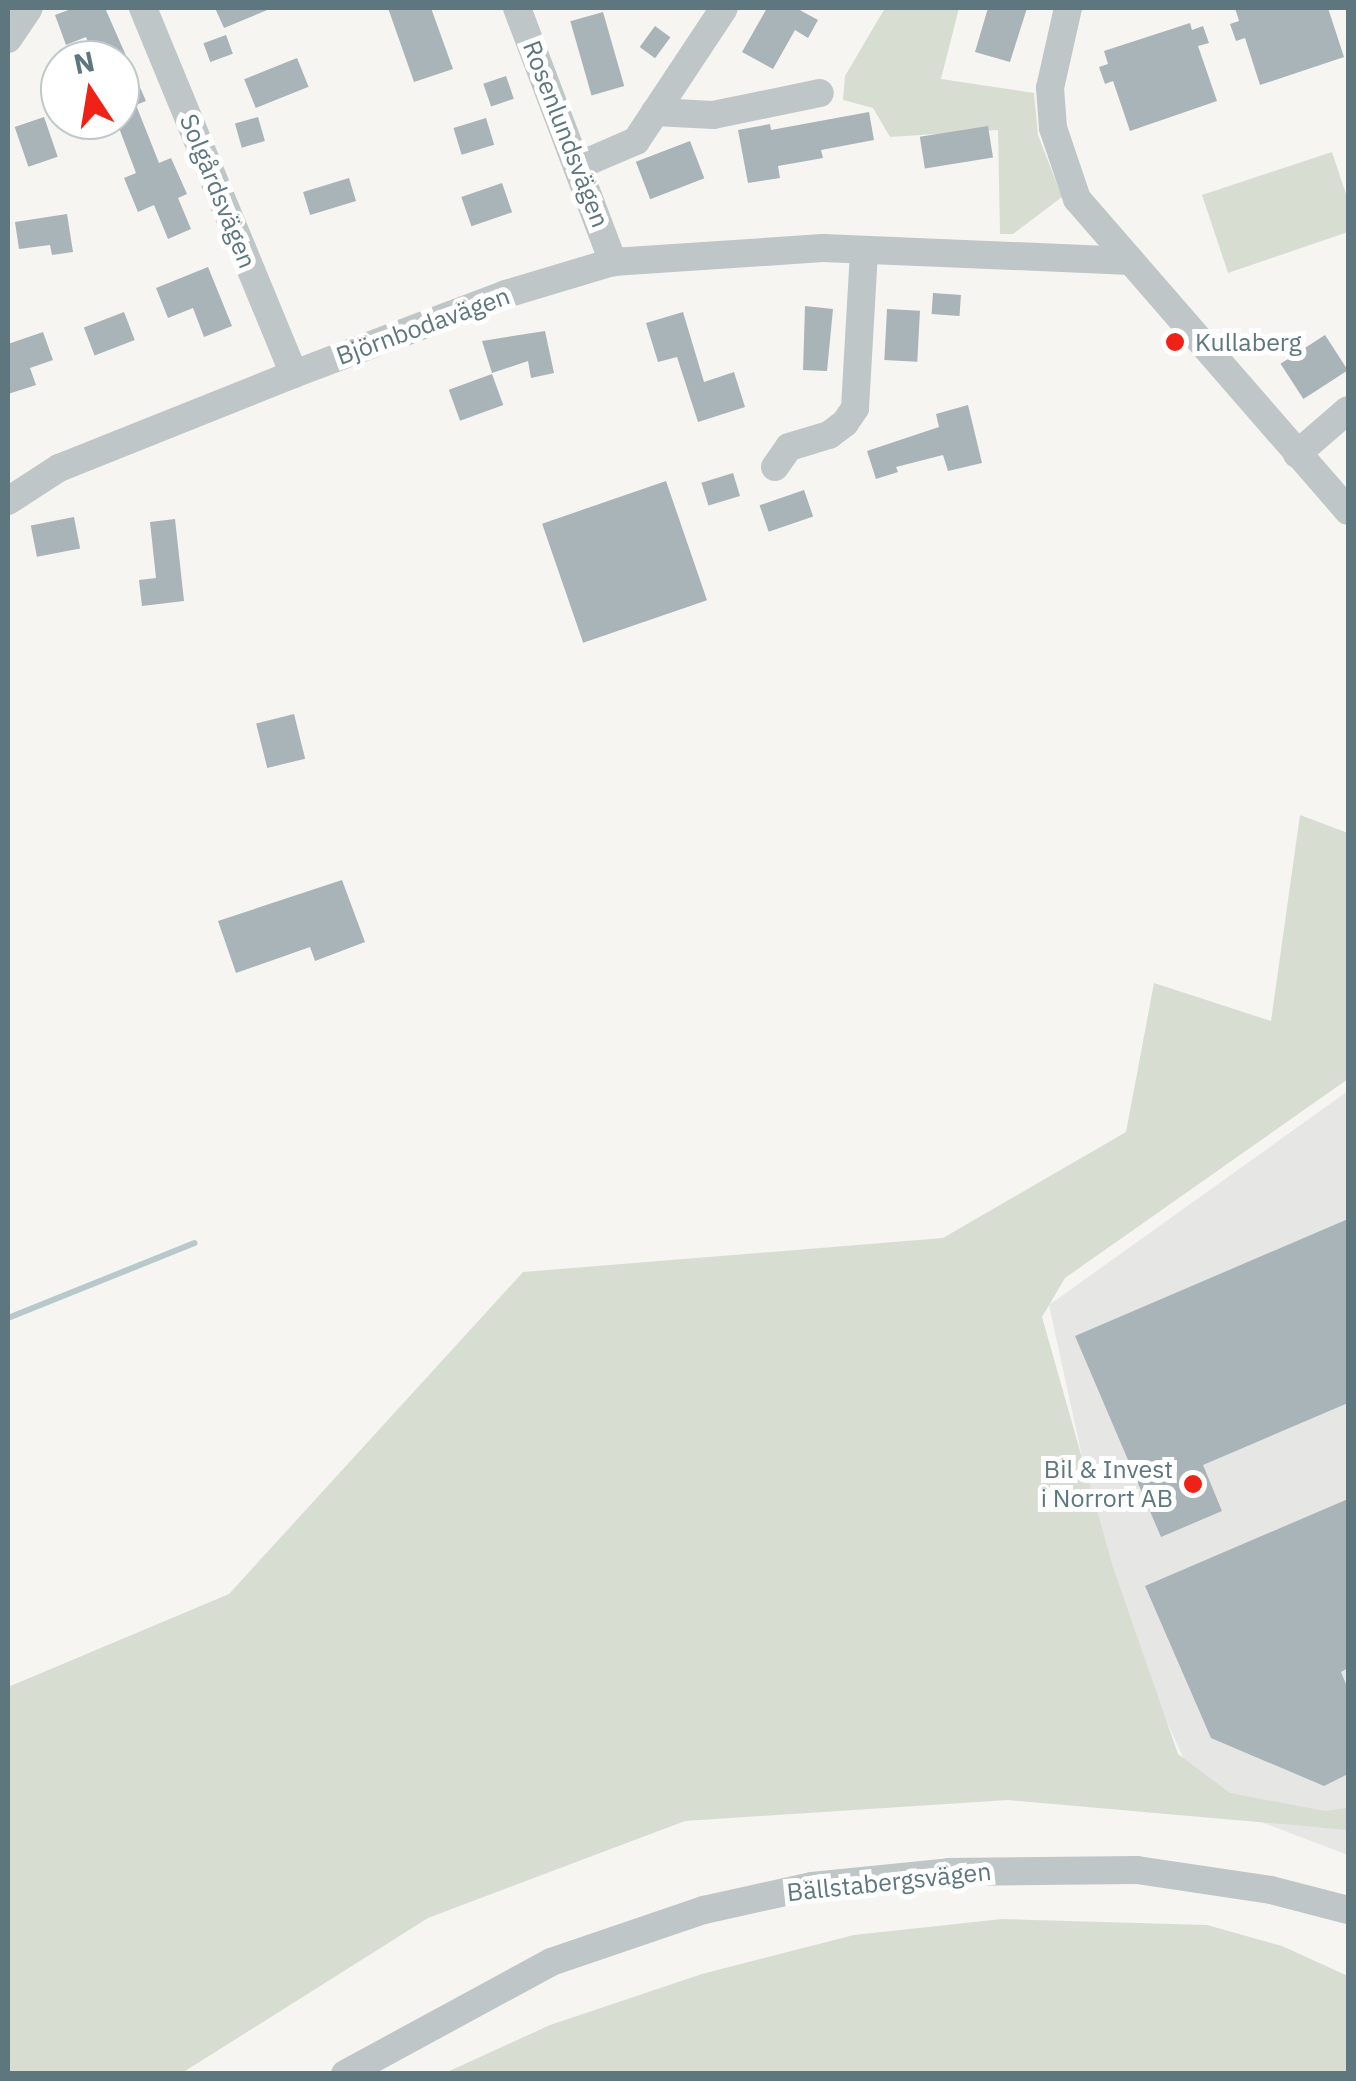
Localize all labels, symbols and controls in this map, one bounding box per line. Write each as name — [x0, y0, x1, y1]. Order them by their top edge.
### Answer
street label: Rosenlundsvägen — [517, 36, 615, 232]
north arrow — [40, 40, 140, 140]
text: N — [70, 42, 98, 82]
street label: Solgårdsvägen — [173, 110, 263, 272]
street label: Björnbodavägen — [332, 281, 514, 371]
place label: Kullaberg — [1195, 327, 1302, 357]
marker: Kullaberg — [1164, 331, 1186, 353]
place label: Bil & Invest i Norrort AB — [1041, 1455, 1173, 1514]
marker: Bil & Invest i Norrort AB — [1182, 1473, 1204, 1495]
street label: Bällstabergsvägen — [785, 1856, 993, 1908]

